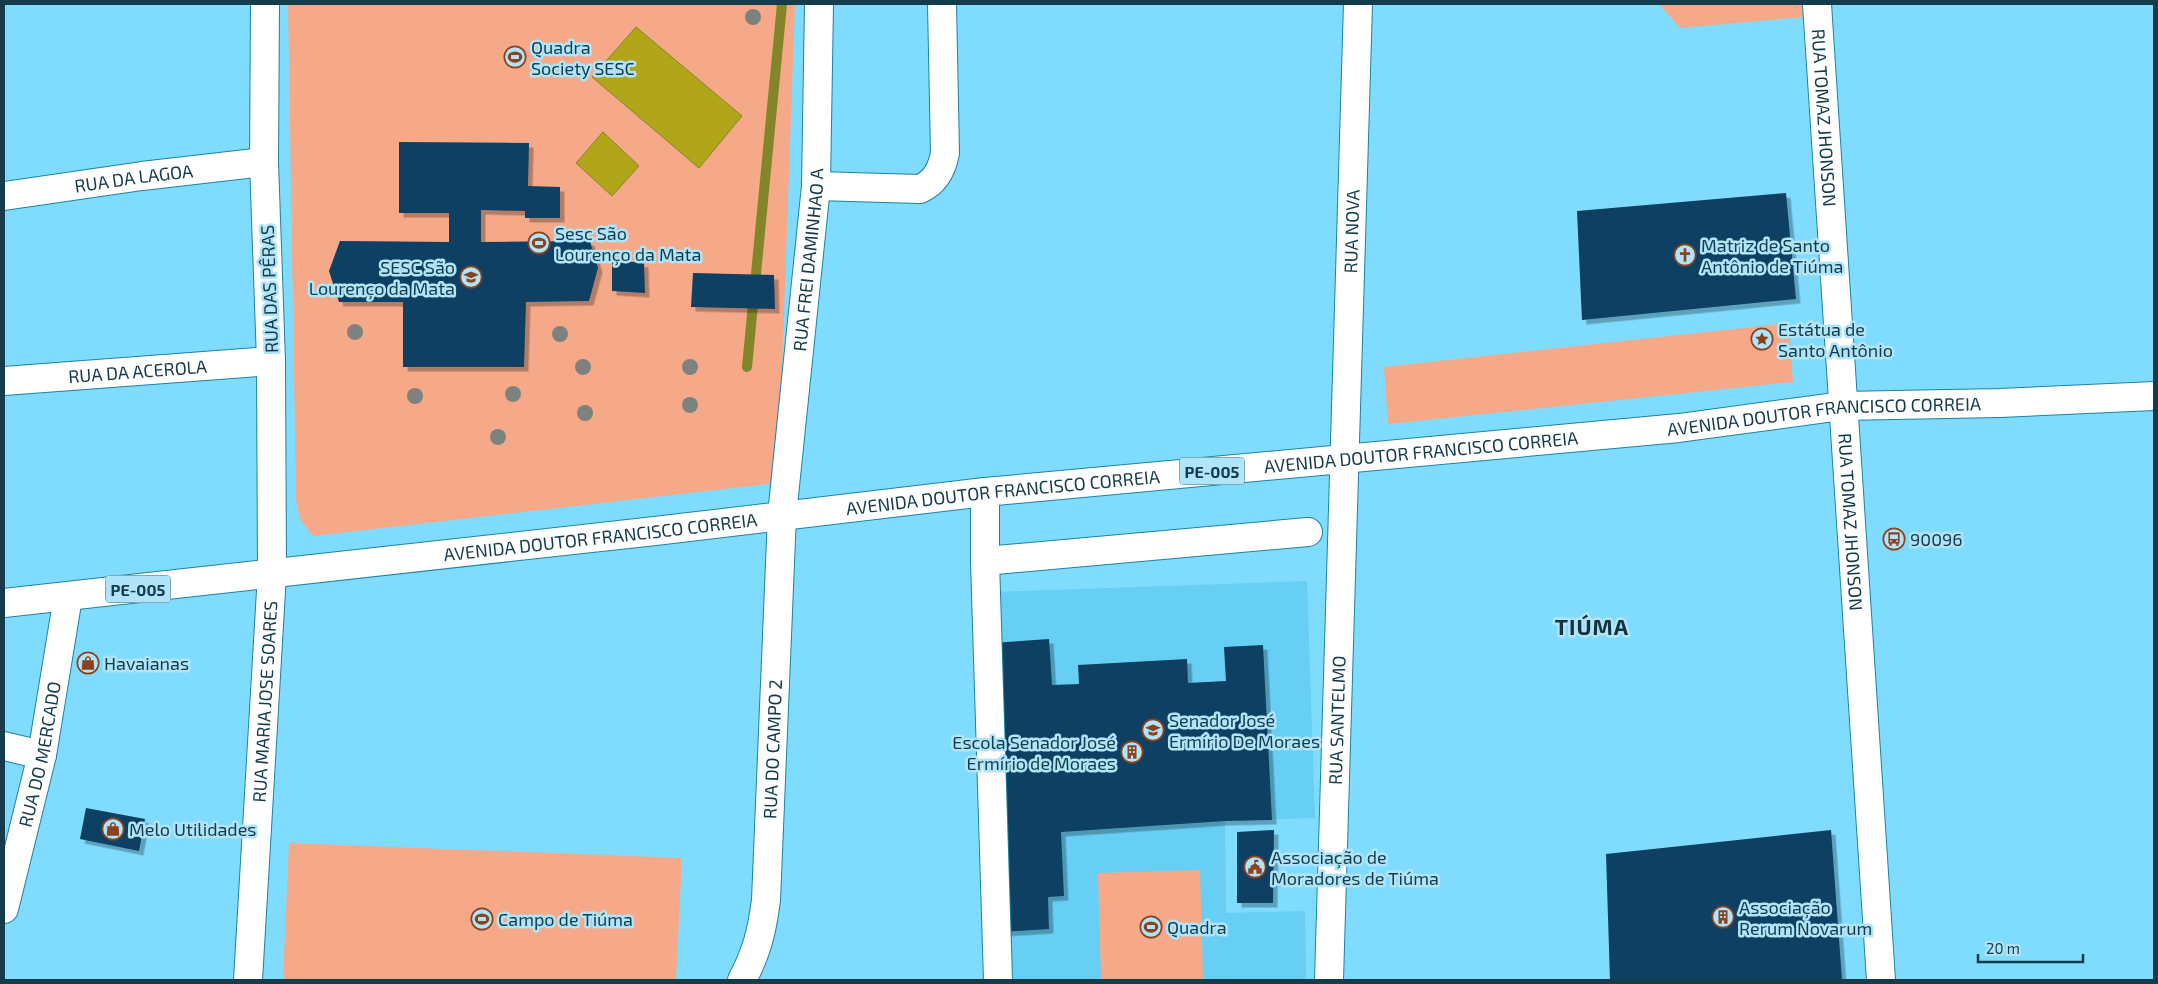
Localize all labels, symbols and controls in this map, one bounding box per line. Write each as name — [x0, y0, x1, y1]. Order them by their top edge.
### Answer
street label: RUA TOMAZ JHONSON — [1808, 28, 1841, 207]
place label: Quadra Society SESC — [531, 36, 635, 79]
sports icon: Quadra Society SESC — [503, 45, 527, 69]
street label: RUA DA LAGOA — [73, 159, 195, 197]
street label: RUA FREI DAMINHAO A — [788, 167, 827, 352]
street label: RUA NOVA — [1339, 188, 1364, 274]
place label: Sesc São Lourenço da Mata — [555, 222, 701, 266]
street label: RUA DAS PÊRAS — [256, 225, 282, 353]
sports icon: Sesc São Lourenço da Mata — [527, 231, 551, 255]
place label: Matriz de Santo Antônio de Tiúma — [1701, 234, 1843, 277]
church icon: Matriz de Santo Antônio de Tiúma — [1673, 243, 1697, 267]
place label: SESC São Lourenço da Mata — [309, 256, 455, 300]
school or university icon: SESC São Lourenço da Mata — [459, 265, 483, 289]
place label: Estátua de Santo Antônio — [1778, 318, 1893, 361]
place icon: Estátua de Santo Antônio — [1750, 327, 1774, 351]
street label: RUA DA ACEROLA — [67, 355, 209, 387]
street label: AVENIDA DOUTOR FRANCISCO CORREIA — [1666, 392, 1982, 440]
street label: AVENIDA DOUTOR FRANCISCO CORREIA — [1263, 426, 1580, 477]
street label: RUA TOMAZ JHONSON — [1834, 432, 1868, 612]
road number: PE-005 — [1180, 458, 1244, 484]
street label: AVENIDA DOUTOR FRANCISCO CORREIA — [845, 465, 1162, 519]
street label: AVENIDA DOUTOR FRANCISCO CORREIA — [442, 508, 759, 565]
bus stop icon: 90096 — [1882, 527, 1906, 551]
place label: 90096 — [1910, 528, 1963, 550]
road number: PE-005 — [106, 576, 170, 602]
street label: RUA MARIA JOSE SOARES — [248, 600, 281, 803]
district label: TIÚMA — [1555, 613, 1629, 639]
shop icon: Havaianas — [76, 651, 100, 675]
place label: Havaianas — [104, 652, 189, 674]
street label: RUA SANTELMO — [1324, 655, 1350, 785]
street label: RUA DO CAMPO 2 — [758, 679, 786, 820]
street label: RUA DO MERCADO — [14, 680, 65, 829]
place label: Senador José Ermírio De Moraes — [1169, 709, 1320, 752]
school or university icon: Senador José Ermírio De Moraes — [1141, 718, 1165, 742]
place label: Escola Senador José Ermírio de Moraes — [952, 731, 1116, 774]
building icon: Escola Senador José Ermírio de Moraes — [1120, 740, 1144, 764]
shop icon: Melo Utilidades — [101, 817, 125, 841]
place label: Melo Utilidades — [129, 818, 256, 840]
place label: Associação de Moradores de Tiúma — [1271, 846, 1439, 889]
public building icon: Associação de Moradores de Tiúma — [1243, 855, 1267, 879]
place label: Associação Rerum Novarum — [1739, 896, 1872, 939]
building icon: Associação Rerum Novarum — [1711, 905, 1735, 929]
sports icon: Campo de Tiúma — [470, 907, 494, 931]
place label: Campo de Tiúma — [498, 908, 633, 930]
sports icon: Quadra — [1139, 915, 1163, 939]
place label: Quadra — [1167, 916, 1227, 938]
scale bar — [1978, 932, 2083, 964]
text: 20 m — [1986, 939, 2020, 957]

